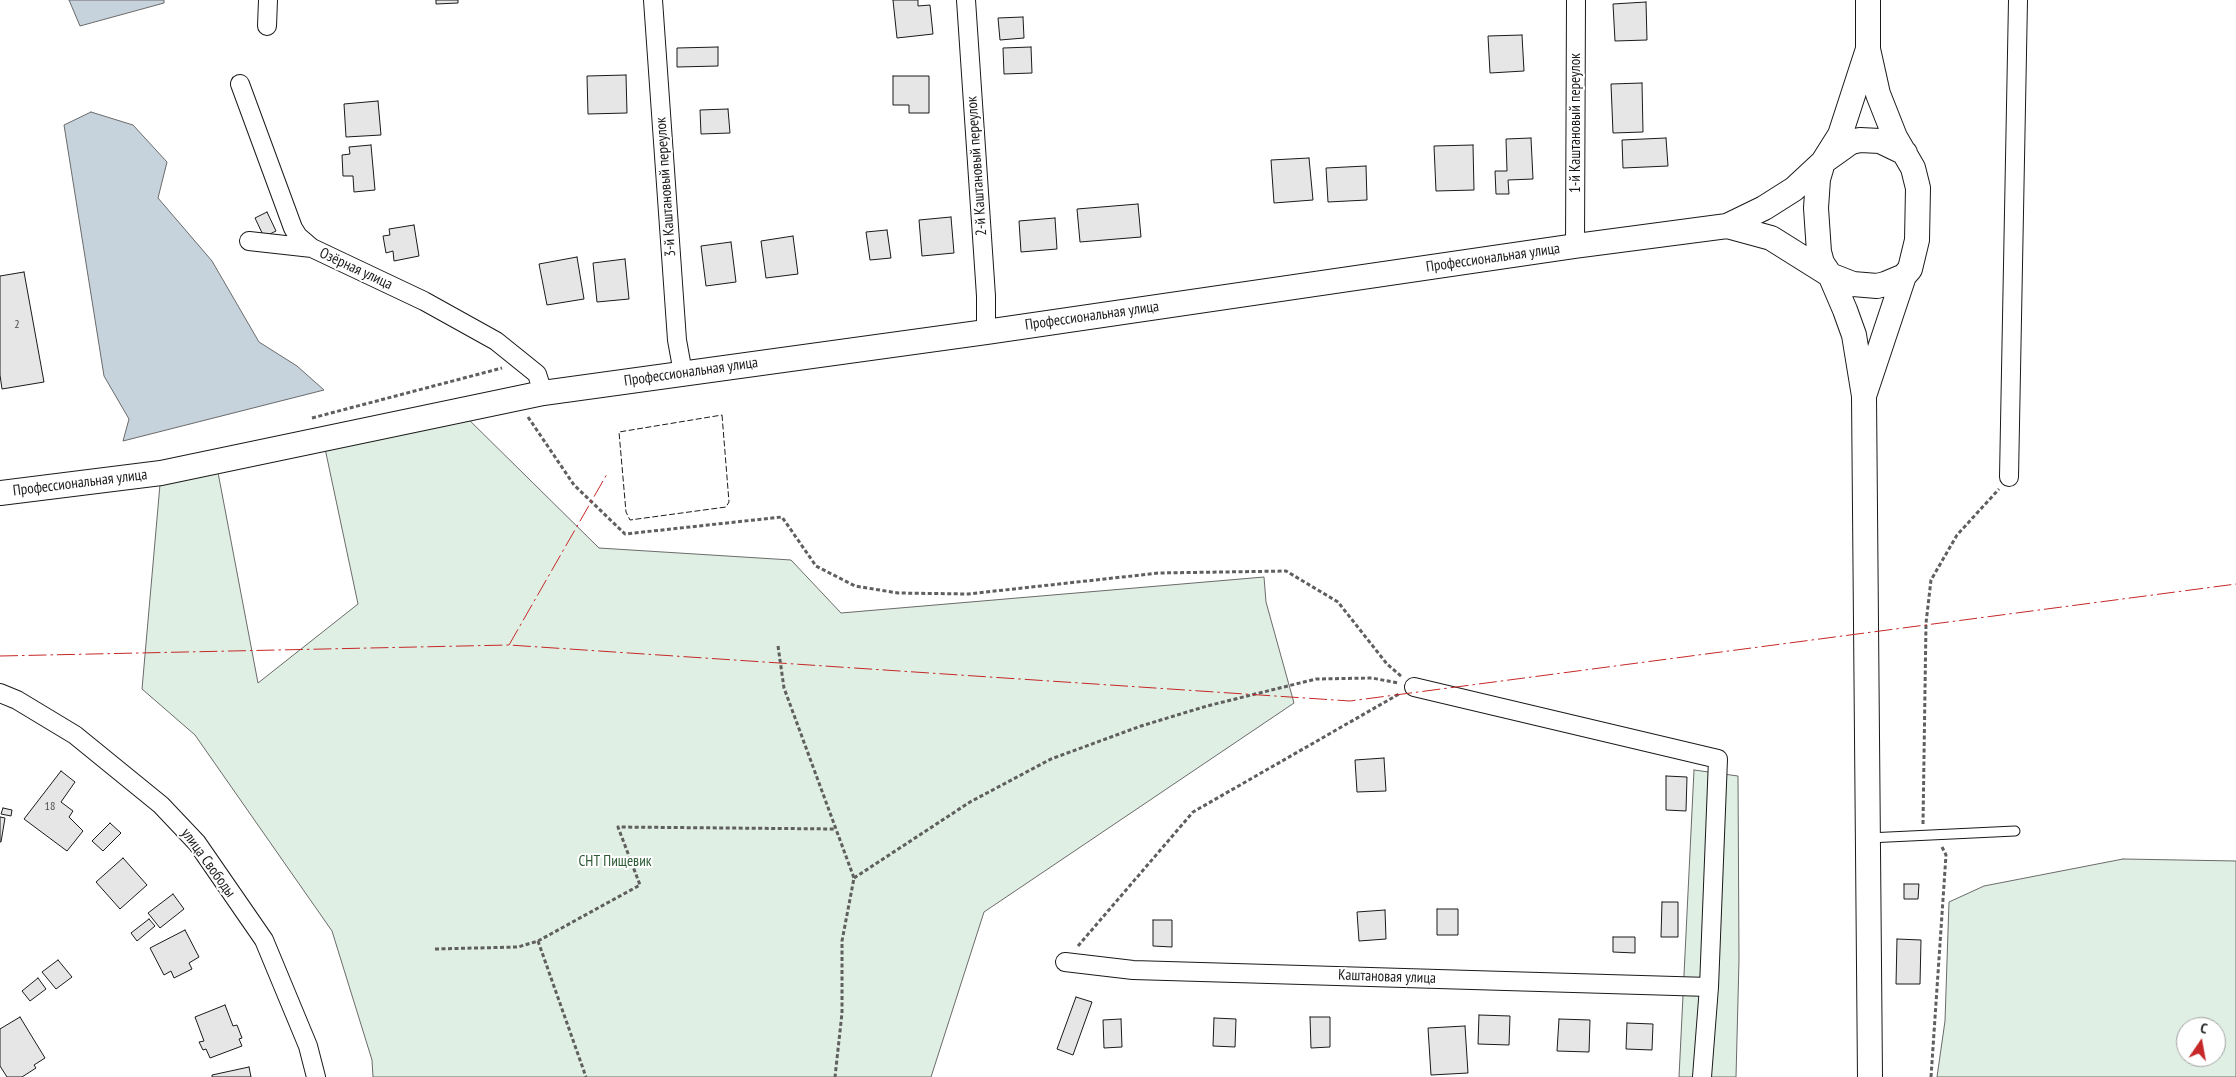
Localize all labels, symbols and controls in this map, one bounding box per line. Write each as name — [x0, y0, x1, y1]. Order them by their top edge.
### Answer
street label: 1-й Каштановый переулок — [1567, 53, 1585, 193]
street label: 2-й Каштановый переулок — [963, 96, 991, 236]
street label: 3-й Каштановый переулок — [652, 117, 680, 257]
street label: Профессиональная улица — [1425, 240, 1561, 276]
street label: Озёрная улица — [317, 244, 395, 294]
street label: Профессиональная улица — [1024, 298, 1160, 334]
house number: 2 — [14, 318, 20, 332]
street label: Профессиональная улица — [623, 354, 759, 390]
street label: Профессиональная улица — [12, 466, 148, 500]
house number: 18 — [45, 800, 55, 814]
street label: улица Свободы — [177, 825, 239, 901]
park label: СНТ Пищевик — [578, 853, 652, 871]
street label: Каштановая улица — [1338, 966, 1436, 988]
north arrow — [2176, 1017, 2226, 1067]
text: С — [2199, 1019, 2209, 1038]

